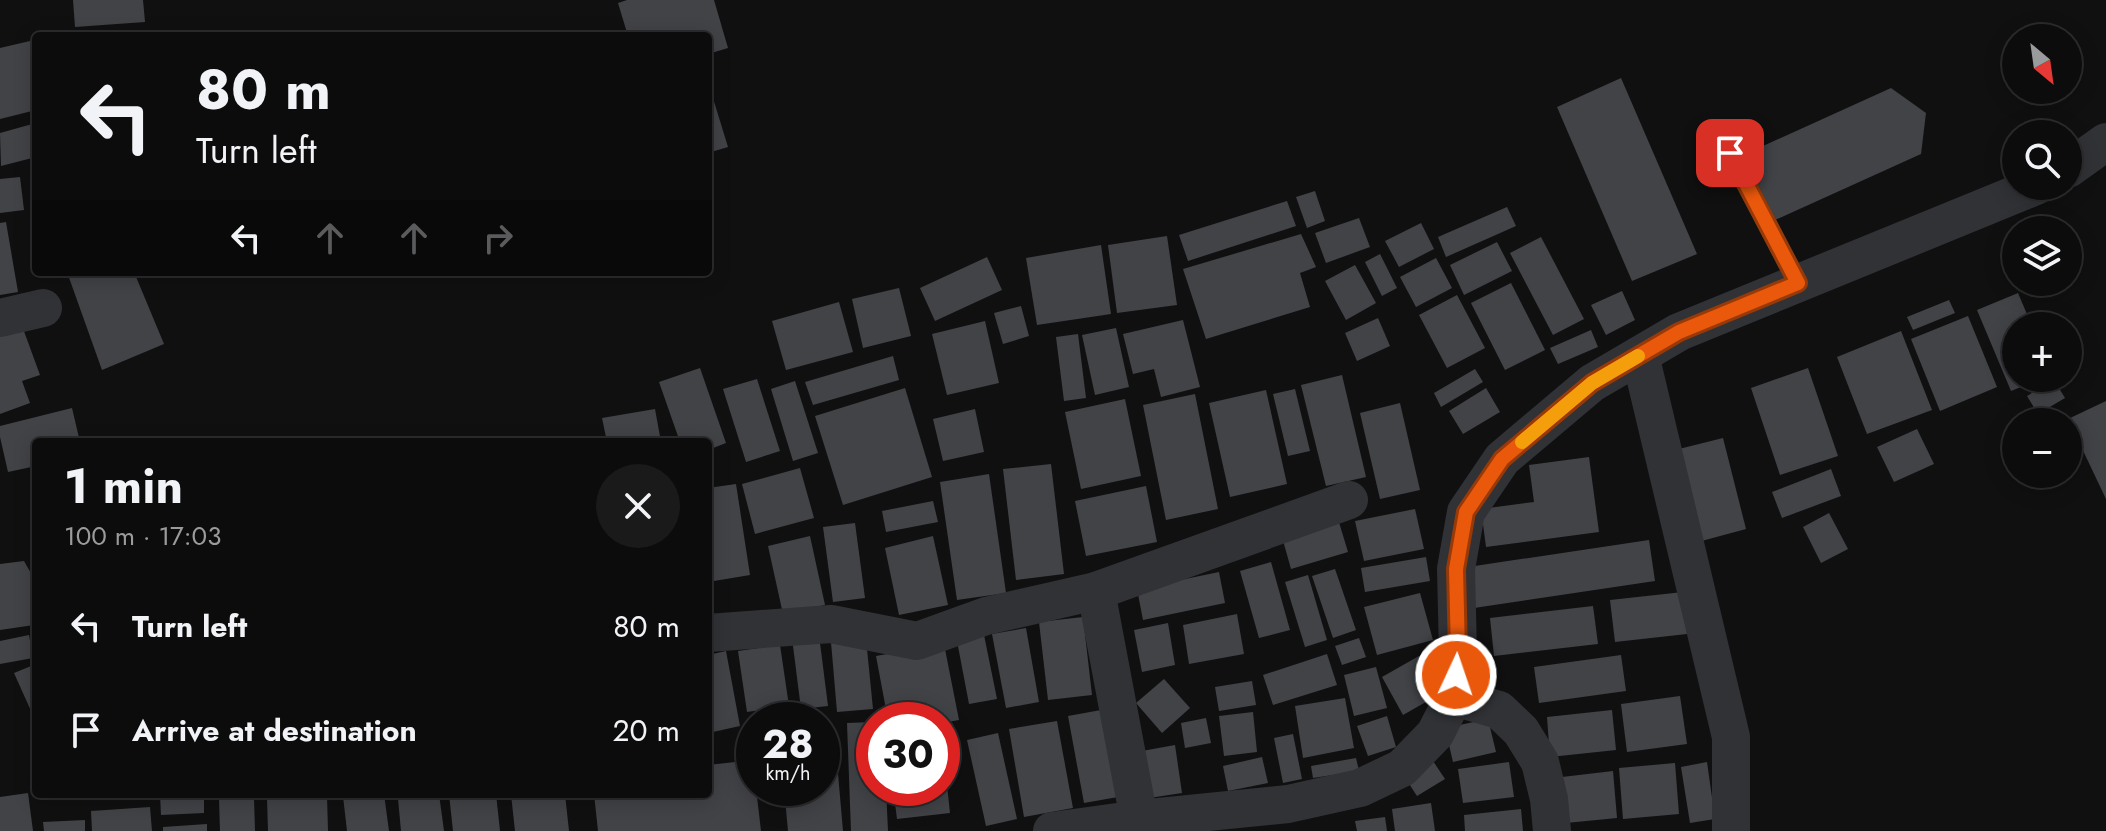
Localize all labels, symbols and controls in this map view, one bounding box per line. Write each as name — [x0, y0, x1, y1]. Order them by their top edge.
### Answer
north arrow — [2002, 24, 2082, 104]
map controls — [2002, 24, 2082, 488]
text: 80 m — [196, 49, 331, 130]
icon: left — [64, 64, 168, 168]
pin — [1696, 119, 1764, 187]
button: search — [2002, 120, 2082, 200]
text: Turn left — [196, 124, 317, 176]
icon: arrive — [1708, 131, 1752, 175]
icon: left — [224, 216, 268, 260]
icon: ahead — [308, 216, 352, 260]
icon: ahead — [392, 216, 436, 260]
icon: right — [476, 216, 520, 260]
button: layers — [2002, 216, 2082, 296]
button: + — [2002, 312, 2082, 392]
button: − — [2002, 408, 2082, 488]
text: 1 min — [64, 452, 183, 521]
button: close — [596, 464, 680, 548]
text: 100 m · 17:03 — [64, 517, 221, 555]
icon: left — [64, 604, 108, 648]
text: Turn left — [132, 605, 247, 648]
text: 80 m — [613, 605, 680, 648]
position arrow — [1414, 633, 1498, 717]
speed limit sign: 30 — [856, 702, 960, 806]
icon: arrive — [64, 708, 108, 752]
text: Arrive at destination — [132, 709, 417, 752]
text: 20 m — [613, 709, 680, 752]
text: 28 — [762, 715, 814, 773]
text: km/h — [765, 759, 811, 788]

